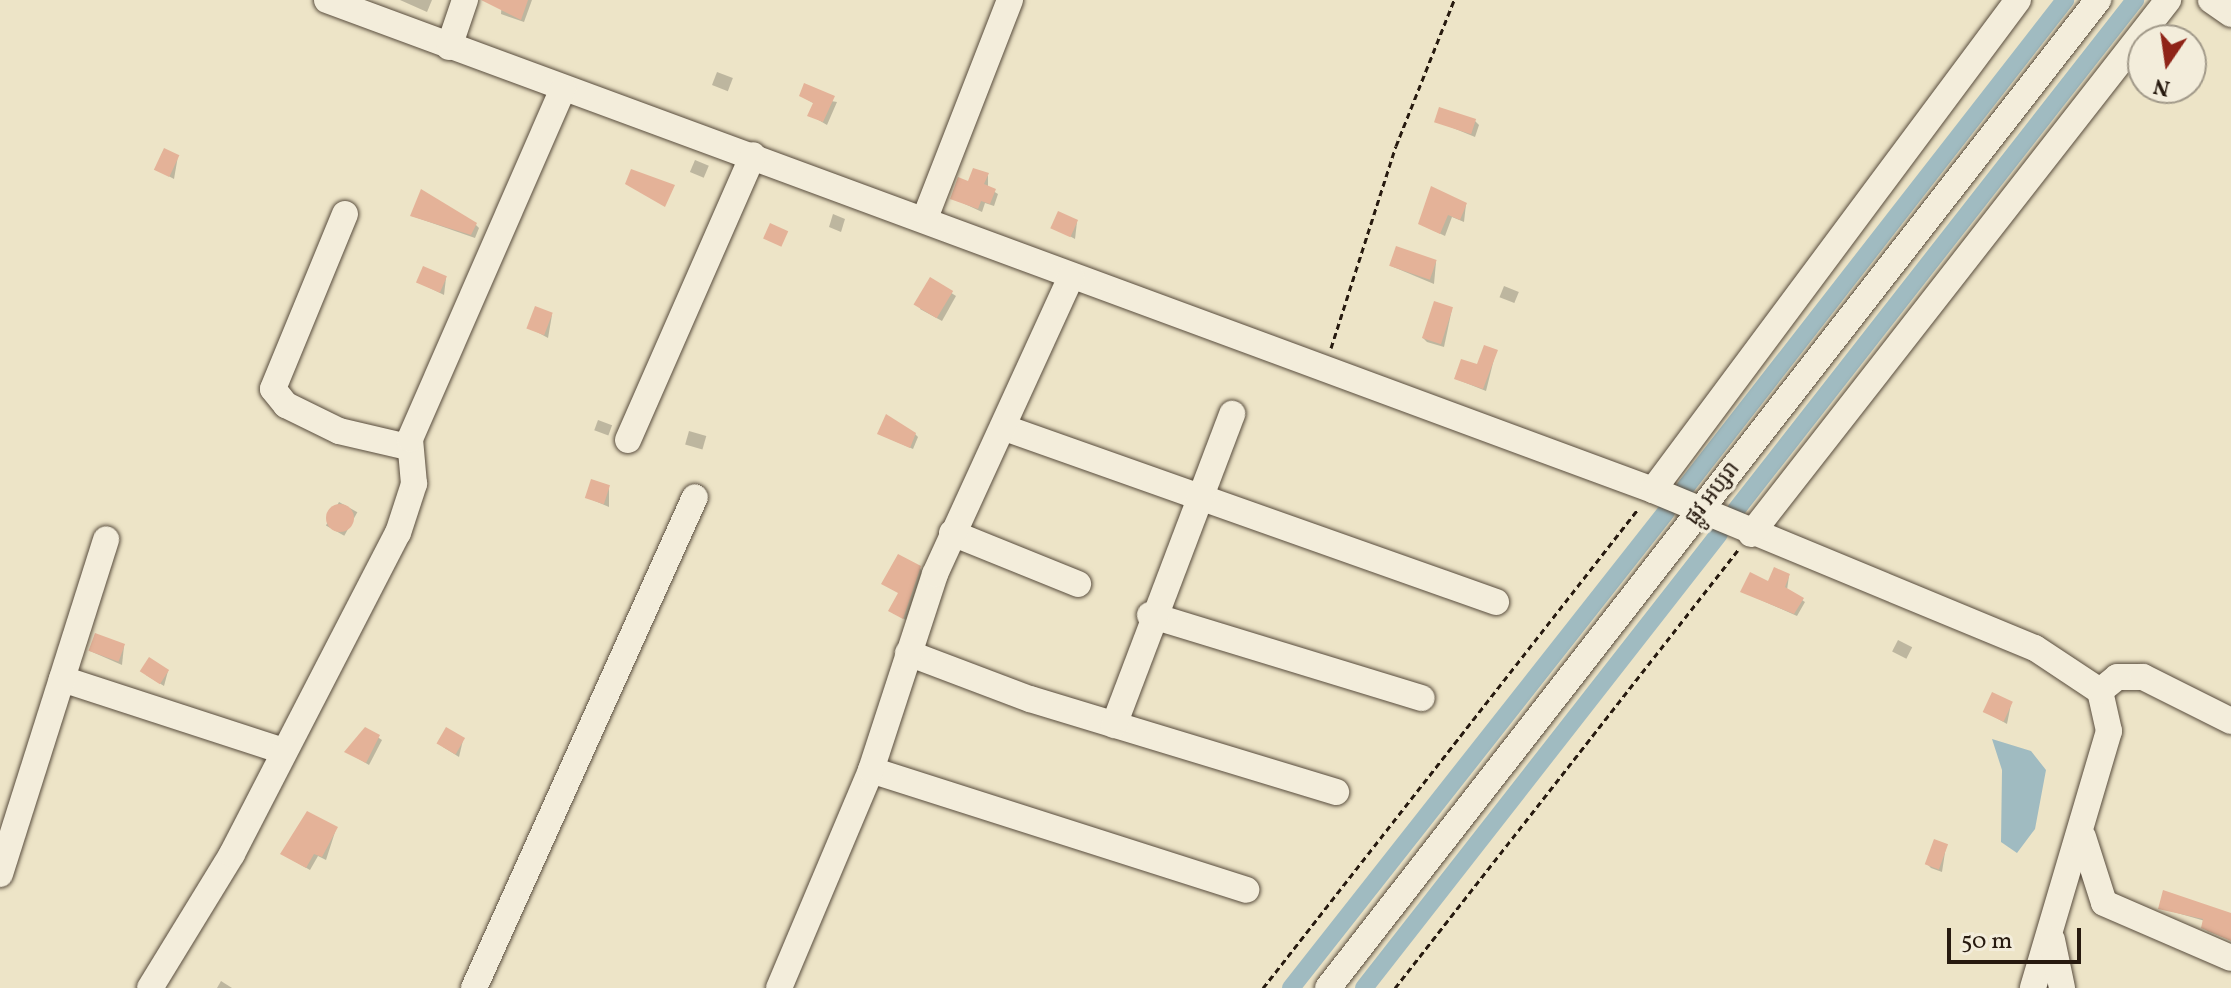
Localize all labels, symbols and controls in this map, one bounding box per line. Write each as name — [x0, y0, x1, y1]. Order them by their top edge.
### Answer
north arrow — [2127, 24, 2207, 104]
text: N — [2151, 69, 2173, 103]
street label: ផ្លូវ អប្សរា — [1680, 457, 1746, 531]
scale bar — [1951, 912, 2085, 962]
text: 50 m — [1961, 925, 2013, 959]

